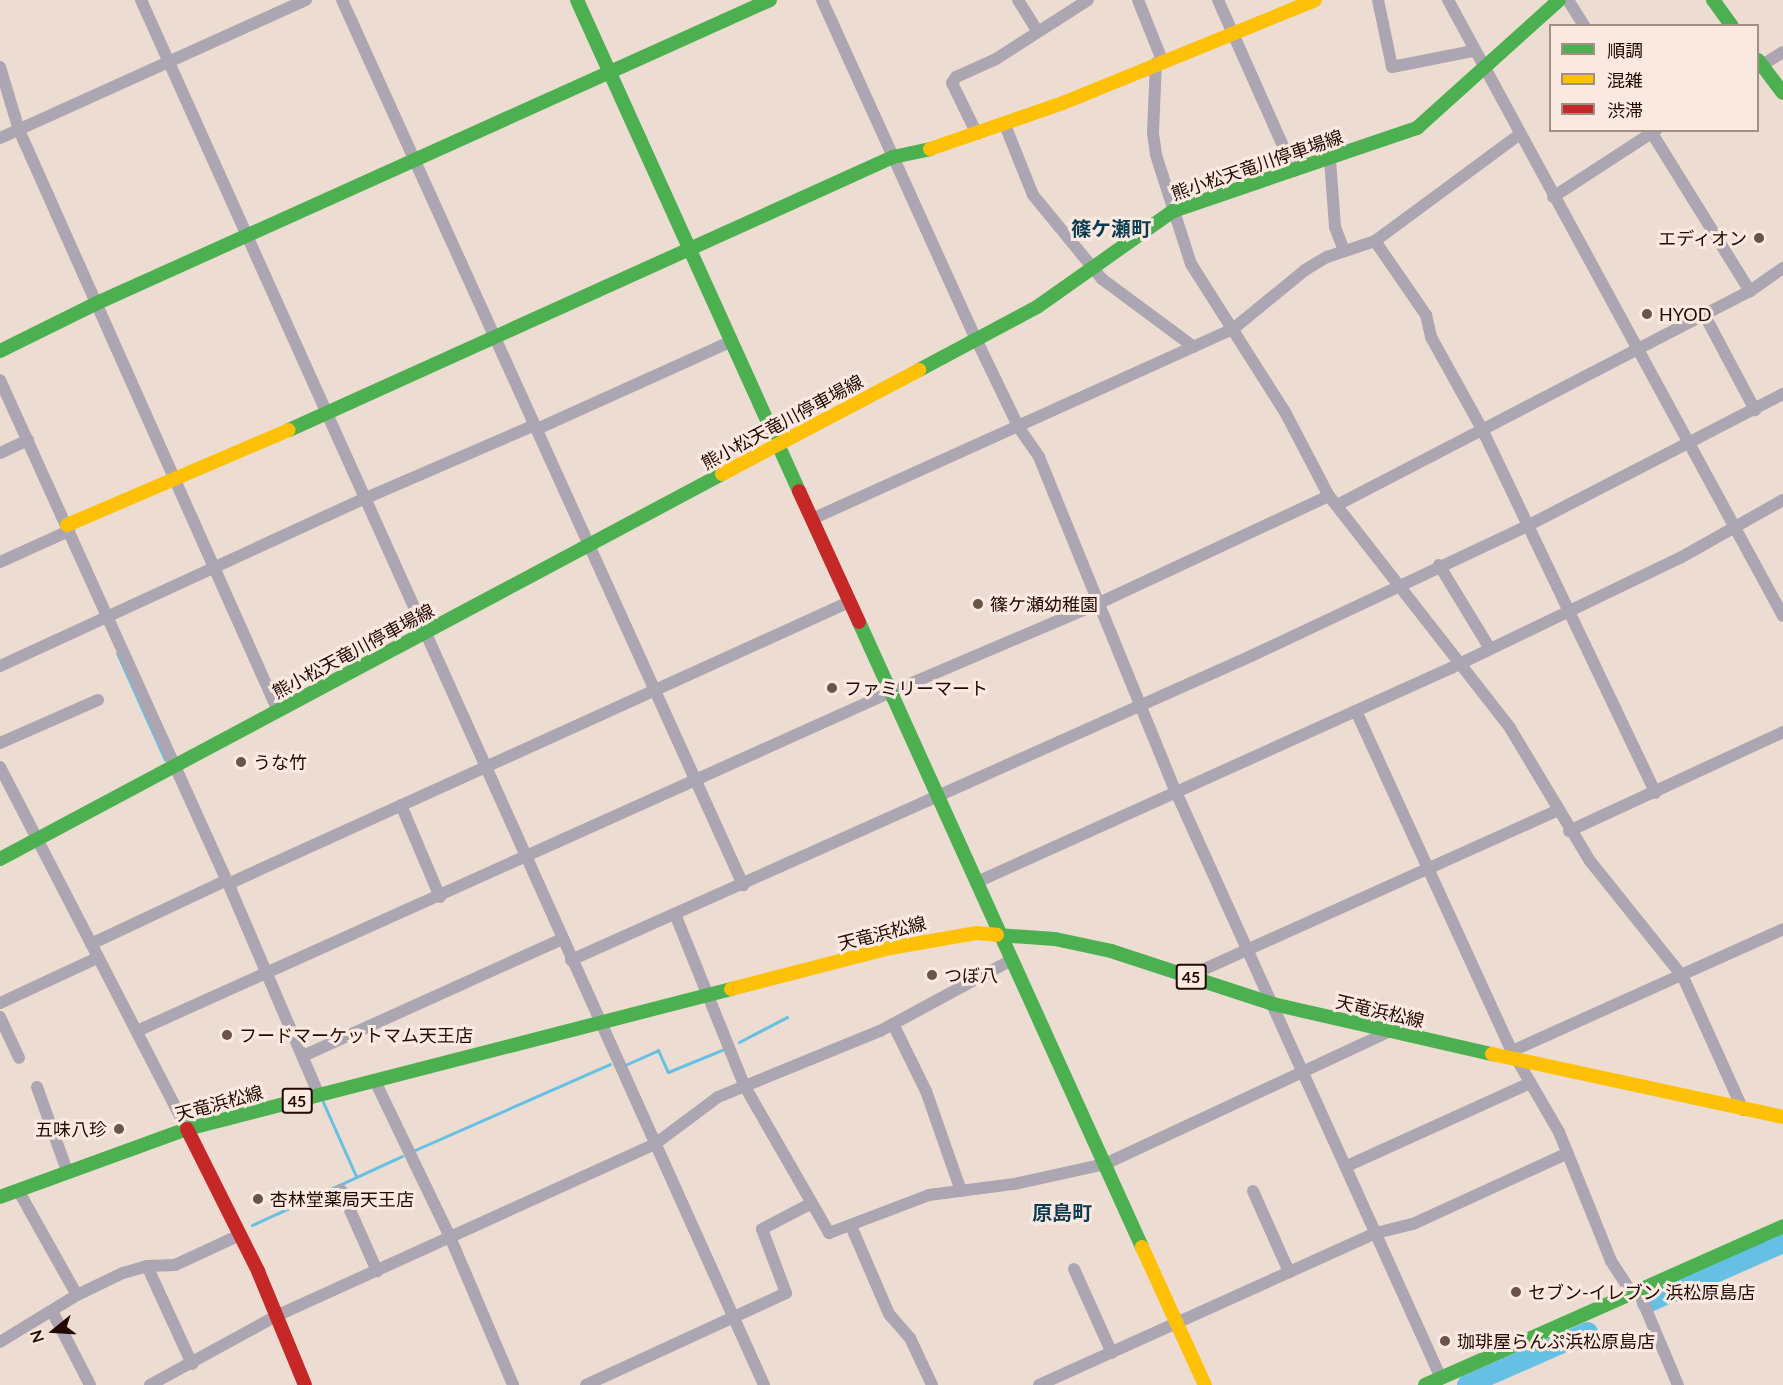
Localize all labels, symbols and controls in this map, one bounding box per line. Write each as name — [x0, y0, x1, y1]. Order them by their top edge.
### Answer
legend — [1549, 24, 1759, 132]
text: 順調 — [1607, 39, 1643, 61]
text: 混雑 — [1607, 69, 1643, 91]
text: 渋滞 — [1607, 99, 1643, 121]
street label: 熊小松天竜川停車場線 — [1168, 125, 1346, 205]
district label: 篠ケ瀬町 — [1071, 216, 1151, 240]
place label: エディオン — [1657, 227, 1747, 249]
marker: エディオン — [1752, 231, 1766, 245]
place label: HYOD — [1659, 303, 1711, 325]
marker: HYOD — [1640, 307, 1654, 321]
street label: 熊小松天竜川停車場線 — [697, 370, 867, 474]
place label: 篠ケ瀬幼稚園 — [990, 593, 1098, 615]
marker: 篠ケ瀬幼稚園 — [971, 597, 985, 611]
street label: 熊小松天竜川停車場線 — [268, 599, 438, 703]
place label: ファミリーマート — [844, 677, 988, 699]
marker: ファミリーマート — [825, 681, 839, 695]
place label: うな竹 — [253, 751, 307, 773]
marker: うな竹 — [234, 755, 248, 769]
street label: 天竜浜松線 — [836, 912, 928, 954]
place label: つぼ八 — [944, 964, 998, 986]
road number: 45 — [1174, 964, 1208, 990]
marker: つぼ八 — [925, 968, 939, 982]
street label: 天竜浜松線 — [1334, 990, 1426, 1032]
place label: フードマーケットマム天王店 — [239, 1024, 473, 1046]
marker: フードマーケットマム天王店 — [220, 1028, 234, 1042]
street label: 天竜浜松線 — [173, 1081, 265, 1125]
road number: 45 — [280, 1088, 314, 1114]
place label: 五味八珍 — [35, 1118, 107, 1140]
marker: 五味八珍 — [112, 1122, 126, 1136]
place label: 杏林堂薬局天王店 — [270, 1188, 414, 1210]
marker: 杏林堂薬局天王店 — [251, 1192, 265, 1206]
district label: 原島町 — [1032, 1200, 1092, 1224]
place label: セブン‐イレブン 浜松原島店 — [1528, 1281, 1755, 1303]
marker: セブン‐イレブン 浜松原島店 — [1509, 1285, 1523, 1299]
north arrow — [24, 1301, 84, 1361]
text: N — [25, 1328, 47, 1346]
place label: 珈琲屋らんぷ浜松原島店 — [1457, 1330, 1655, 1352]
marker: 珈琲屋らんぷ浜松原島店 — [1438, 1334, 1452, 1348]

